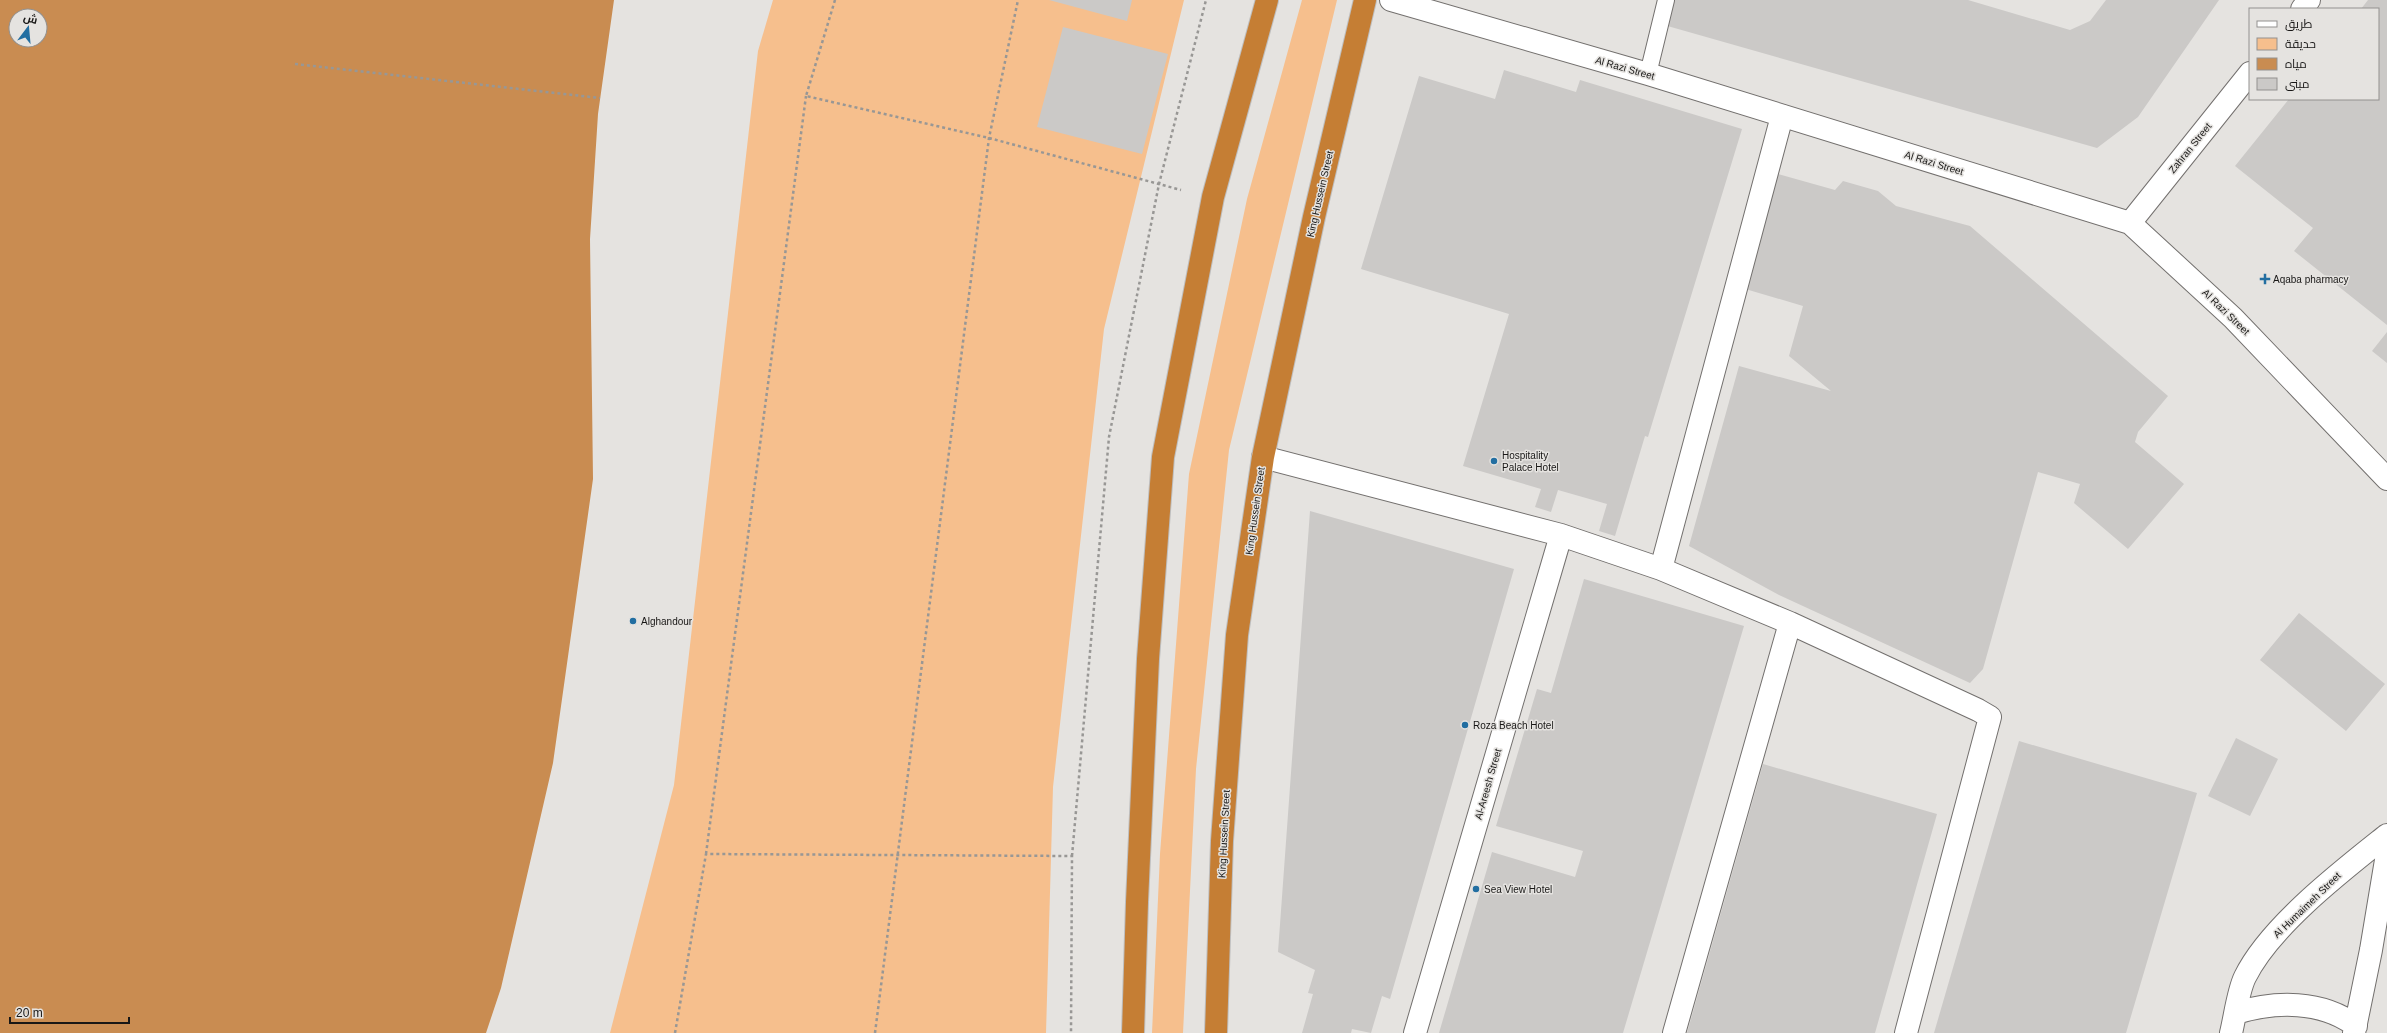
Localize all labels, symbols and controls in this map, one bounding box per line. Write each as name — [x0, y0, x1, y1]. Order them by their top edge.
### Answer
north arrow — [8, 8, 48, 48]
legend — [2249, 8, 2379, 100]
text: ش — [22, 11, 39, 27]
text: طريق — [2285, 17, 2313, 31]
text: حديقة — [2285, 37, 2316, 51]
street label: Al Razi Street — [1594, 54, 1656, 82]
text: مياه — [2285, 57, 2307, 71]
text: مبنى — [2285, 77, 2310, 91]
street label: Zahran Street — [2166, 121, 2214, 175]
street label: King Hussein Street — [1305, 149, 1335, 238]
street label: Al Razi Street — [1903, 149, 1965, 177]
marker: Aqaba pharmacy — [2260, 274, 2270, 284]
place label: Aqaba pharmacy — [2273, 274, 2349, 285]
street label: Al Razi Street — [2200, 287, 2252, 337]
place label: Hospitality Palace Hotel — [1502, 450, 1559, 473]
marker: Hospitality Palace Hotel — [1489, 456, 1499, 466]
street label: King Hussein Street — [1243, 466, 1267, 556]
marker: Alghandour — [628, 616, 638, 626]
place label: Alghandour — [641, 616, 693, 627]
marker: Roza Beach Hotel — [1460, 720, 1470, 730]
place label: Roza Beach Hotel — [1473, 720, 1554, 731]
street label: Al-Areesh Street — [1473, 747, 1503, 821]
street label: King Hussein Street — [1216, 789, 1232, 878]
street label: Al Humaimeh Street — [2271, 870, 2343, 940]
marker: Sea View Hotel — [1471, 884, 1481, 894]
place label: Sea View Hotel — [1484, 884, 1552, 895]
scale bar — [10, 999, 129, 1025]
text: 20 m — [16, 1006, 43, 1020]

